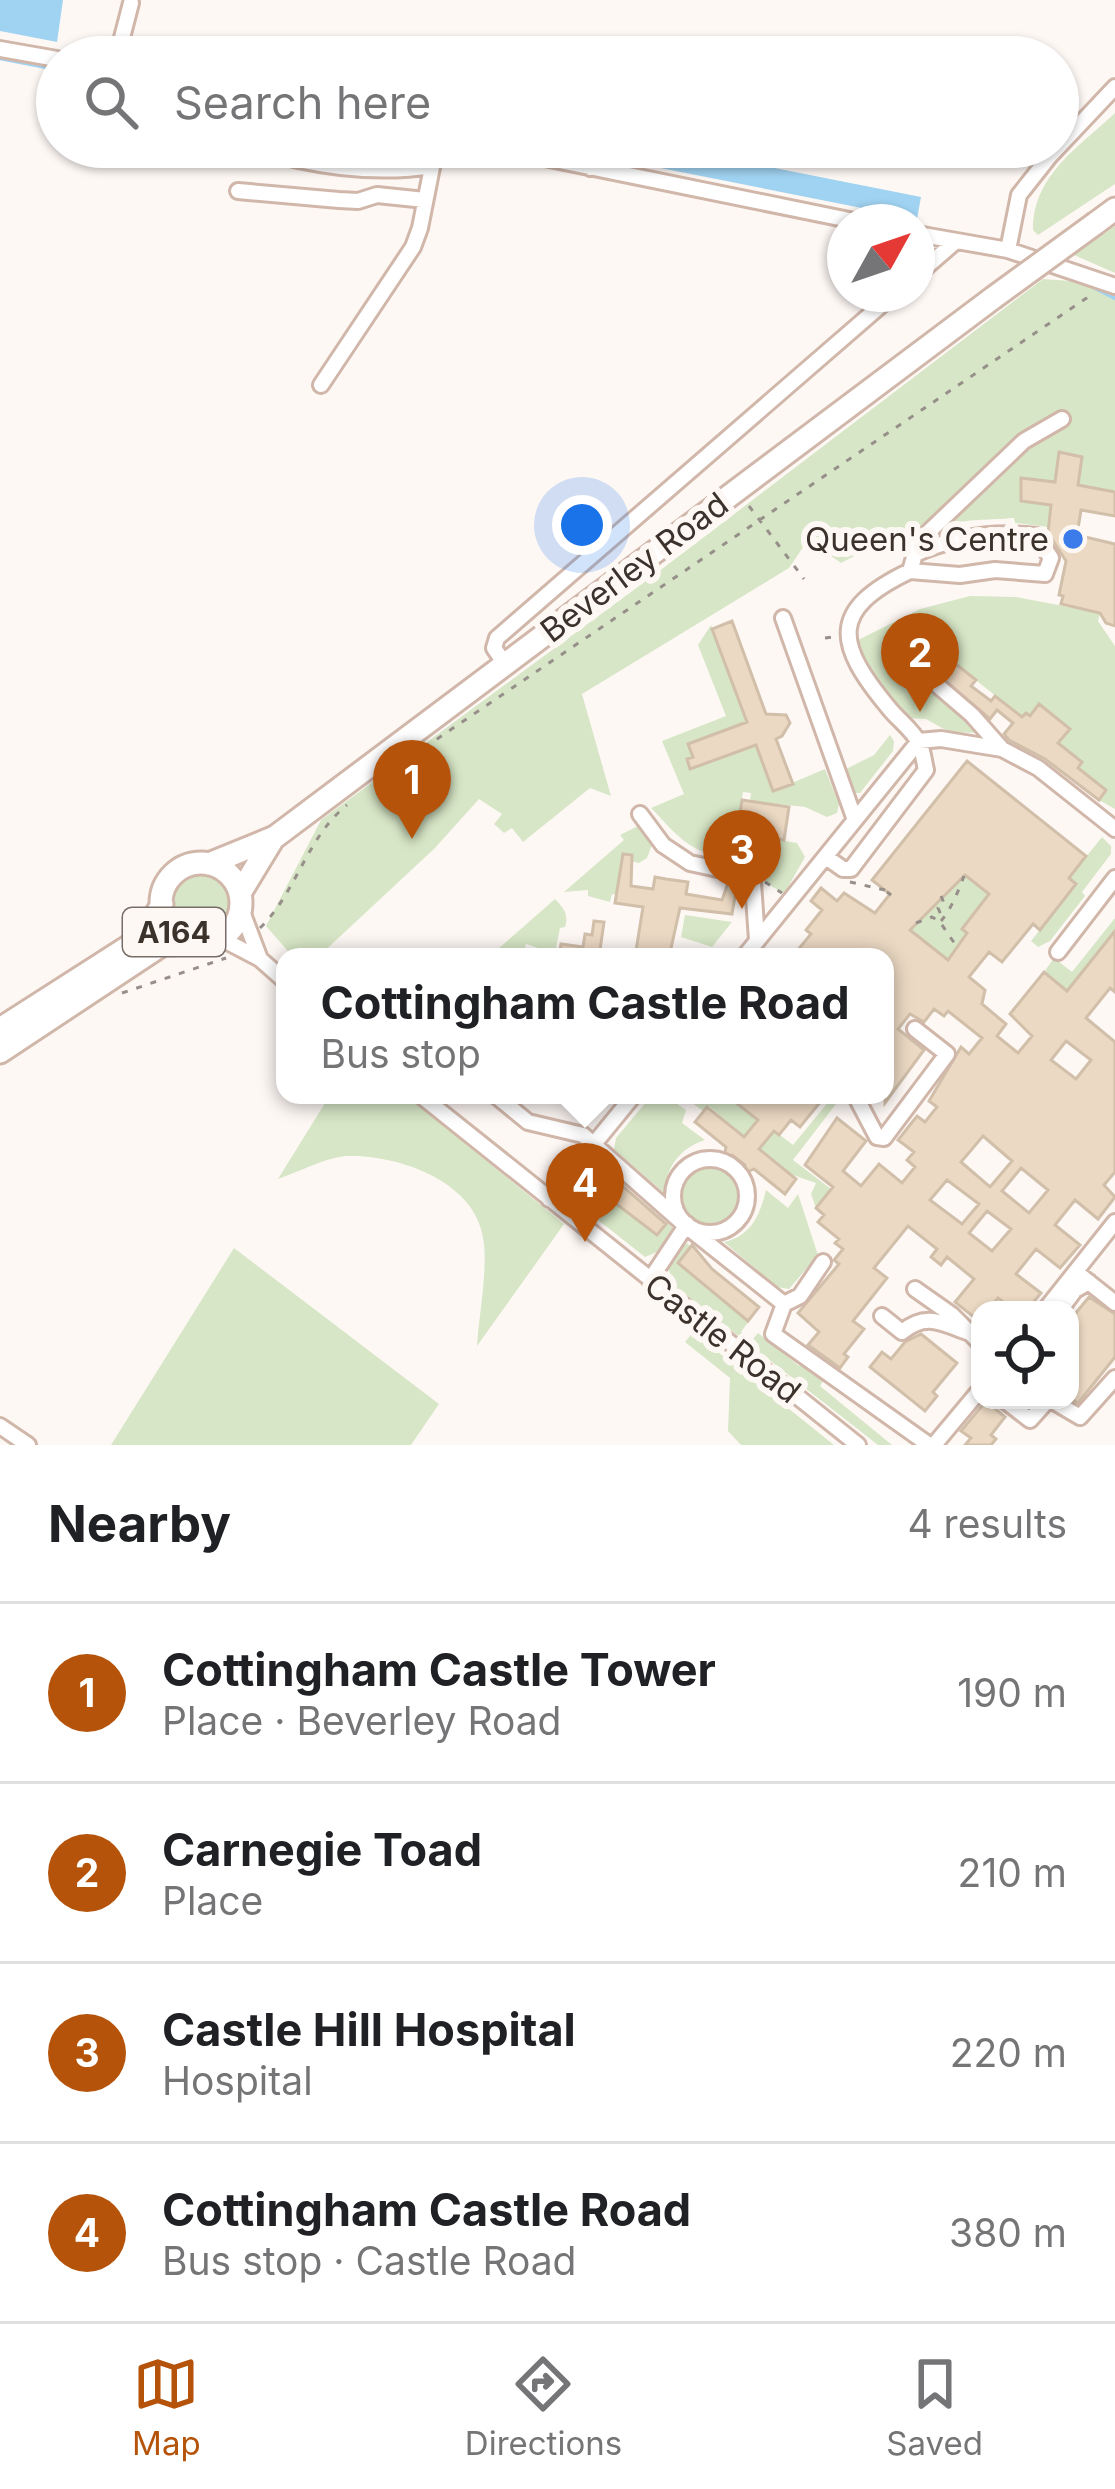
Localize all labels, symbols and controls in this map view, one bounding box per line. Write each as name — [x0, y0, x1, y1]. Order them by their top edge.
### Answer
search box — [36, 36, 1079, 168]
icon: search — [78, 69, 144, 135]
text: Search here — [174, 75, 431, 130]
north arrow — [827, 204, 935, 312]
street label: Beverley Road — [532, 484, 736, 650]
your location — [552, 495, 612, 555]
place label: Queen's Centre — [805, 519, 1049, 559]
marker: Queen's Centre — [1060, 526, 1086, 552]
pin: 2 — [881, 613, 959, 712]
pin: 1 — [373, 740, 451, 839]
pin: 3 — [703, 810, 781, 909]
road number: A164 — [123, 908, 225, 956]
popup — [276, 948, 894, 1104]
text: Cottingham Castle Road — [320, 975, 850, 1030]
text: Bus stop — [320, 1030, 481, 1077]
pin: 4 — [546, 1143, 624, 1242]
street label: Castle Road — [637, 1265, 809, 1411]
map controls — [971, 1301, 1079, 1409]
button: locate — [971, 1301, 1079, 1409]
text: Nearby — [48, 1493, 231, 1554]
text: 4 results — [907, 1500, 1067, 1547]
text: Cottingham Castle Tower — [162, 1642, 716, 1697]
text: 1 — [79, 1669, 95, 1716]
text: 190 m — [957, 1669, 1067, 1716]
text: Place · Beverley Road — [162, 1697, 562, 1744]
text: Carnegie Toad — [162, 1822, 482, 1877]
text: 2 — [75, 1849, 99, 1896]
text: 210 m — [958, 1849, 1067, 1896]
text: Place — [162, 1877, 263, 1924]
text: Castle Hill Hospital — [162, 2002, 576, 2057]
text: 3 — [74, 2029, 100, 2076]
text: 220 m — [950, 2029, 1067, 2076]
text: Hospital — [162, 2057, 313, 2104]
text: Cottingham Castle Road — [162, 2182, 691, 2237]
text: 4 — [74, 2209, 100, 2256]
text: 380 m — [949, 2209, 1067, 2256]
text: Bus stop · Castle Road — [162, 2237, 577, 2284]
tab: Map — [132, 2351, 201, 2463]
tab: Directions — [465, 2351, 622, 2463]
tab: Saved — [886, 2351, 983, 2463]

